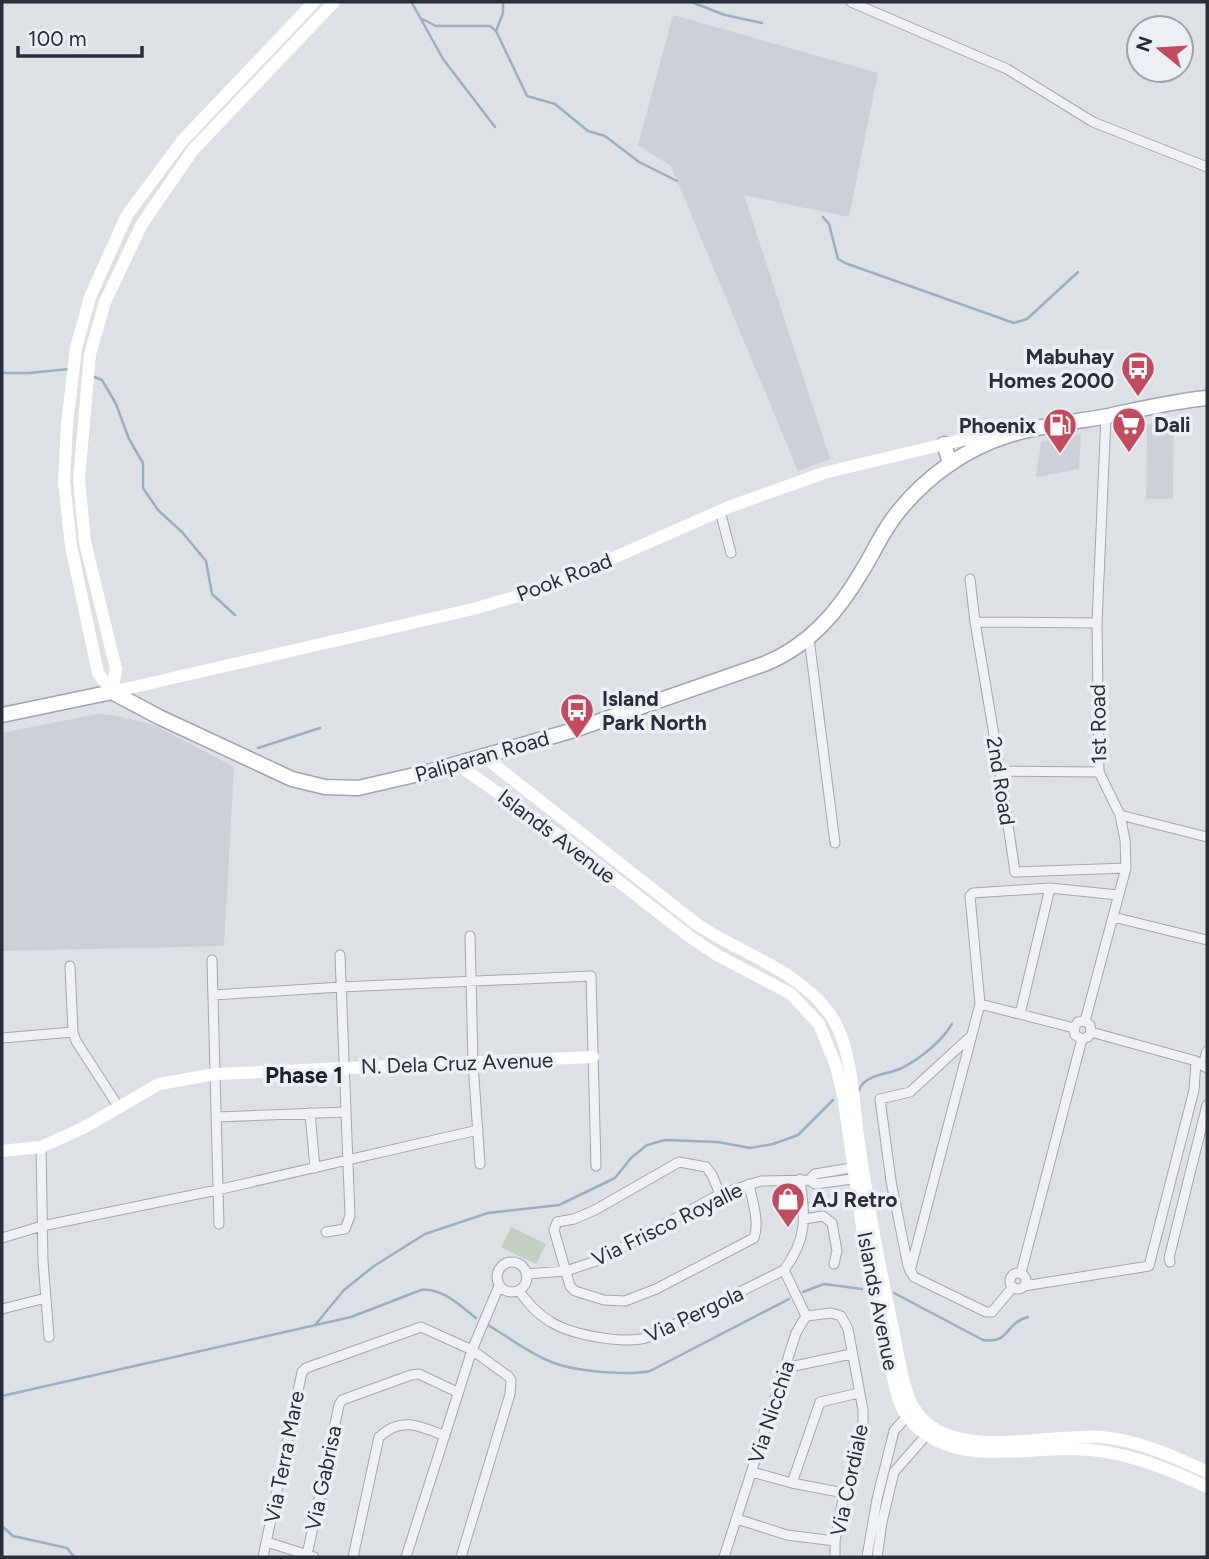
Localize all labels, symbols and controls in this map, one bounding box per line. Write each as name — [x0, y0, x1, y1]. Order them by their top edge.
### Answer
scale bar — [18, 14, 142, 58]
north arrow — [1125, 14, 1195, 84]
text: 100 m — [28, 26, 87, 51]
text: N — [1131, 33, 1158, 54]
place label: Mabuhay Homes 2000 — [988, 344, 1115, 393]
bus stop icon: Mabuhay Homes 2000 — [1119, 349, 1157, 398]
supermarket icon: Dali — [1110, 405, 1148, 454]
fuel station icon: Phoenix — [1041, 406, 1079, 455]
place label: Dali — [1154, 412, 1191, 437]
place label: Phoenix — [959, 413, 1037, 438]
street label: Pook Road — [513, 547, 615, 607]
street label: 1st Road — [1085, 684, 1111, 764]
place label: Island Park North — [602, 686, 707, 735]
bus stop icon: Island Park North — [558, 691, 596, 740]
street label: Paliparan Road — [412, 725, 552, 787]
street label: 2nd Road — [982, 735, 1020, 827]
street label: Islands Avenue — [493, 784, 621, 888]
street label: N. Dela Cruz Avenue — [360, 1047, 554, 1079]
district label: Phase 1 — [265, 1061, 343, 1089]
street label: Via Frisco Royalle — [588, 1177, 746, 1271]
shop icon: AJ Retro — [769, 1180, 807, 1229]
place label: AJ Retro — [812, 1187, 897, 1212]
street label: Islands Avenue — [852, 1229, 904, 1373]
street label: Via Pergola — [641, 1280, 747, 1348]
street label: Via Nicchia — [743, 1358, 799, 1466]
street label: Via Terra Mare — [259, 1389, 309, 1525]
street label: Via Cordiale — [825, 1422, 873, 1538]
street label: Via Gabrisa — [300, 1423, 346, 1533]

